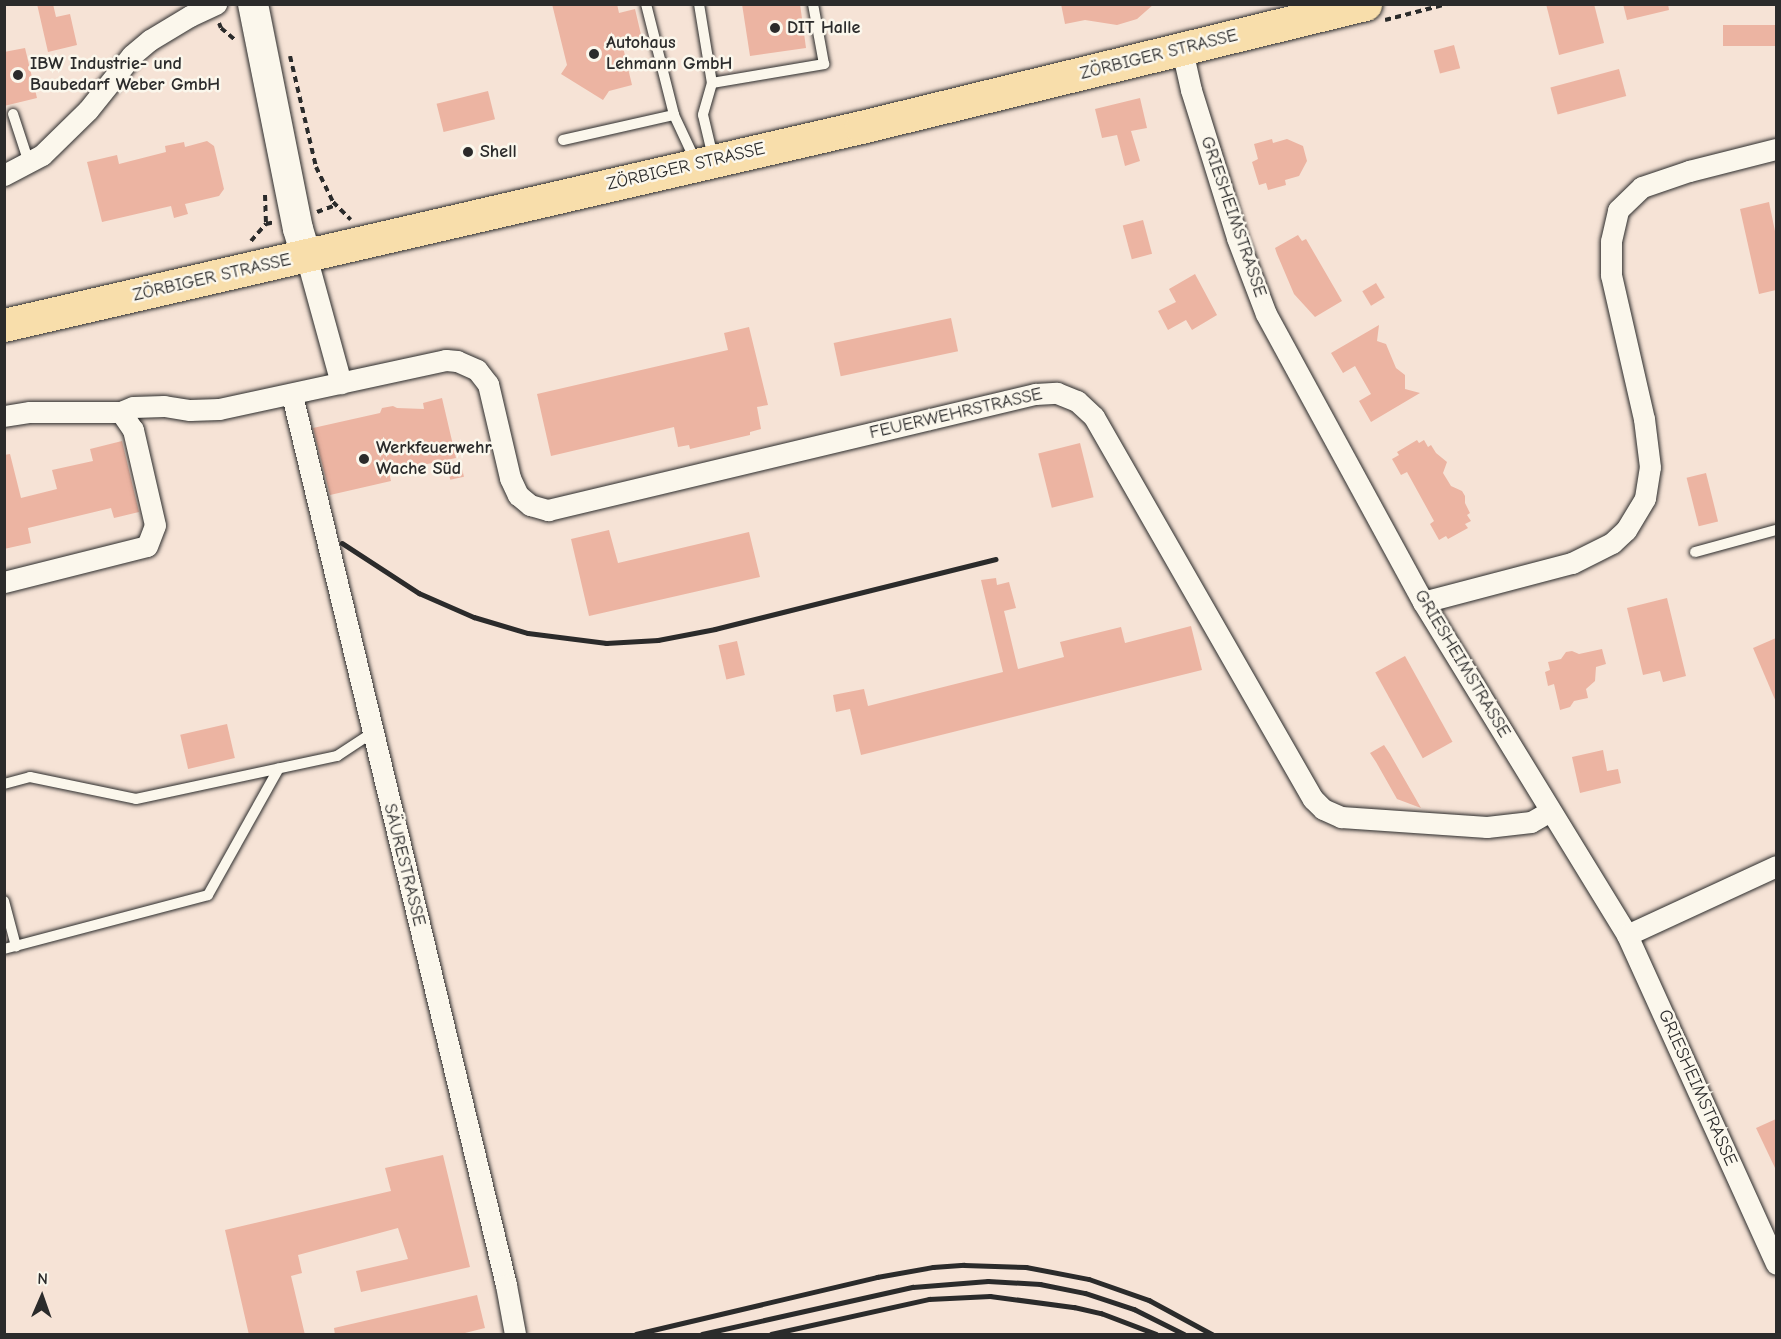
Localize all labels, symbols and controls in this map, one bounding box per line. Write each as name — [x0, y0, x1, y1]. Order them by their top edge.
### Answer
place label: DIT Halle — [787, 17, 860, 39]
marker: DIT Halle — [768, 21, 782, 35]
street label: ZÖRBIGER STRASSE — [1078, 25, 1240, 85]
place label: Autohaus Lehmann GmbH — [606, 33, 732, 76]
marker: Autohaus Lehmann GmbH — [587, 47, 601, 61]
place label: IBW Industrie- und Baubedarf Weber GmbH — [30, 54, 220, 97]
marker: IBW Industrie- und Baubedarf Weber GmbH — [11, 68, 25, 82]
street label: GRIESHEIMSTRASSE — [1195, 134, 1271, 300]
street label: ZÖRBIGER STRASSE — [605, 138, 767, 196]
place label: Shell — [480, 141, 517, 163]
marker: Shell — [461, 145, 475, 159]
street label: ZÖRBIGER STRASSE — [131, 249, 293, 307]
street label: FEUERWEHRSTRASSE — [867, 384, 1045, 444]
place label: Werkfeuerwehr Wache Süd — [376, 438, 492, 480]
marker: Werkfeuerwehr Wache Süd — [357, 452, 371, 466]
street label: GRIESHEIMSTRASSE — [1409, 586, 1515, 742]
street label: SÄURESTRASSE — [378, 801, 430, 929]
street label: GRIESHEIMSTRASSE — [1653, 1007, 1741, 1169]
north arrow — [12, 1267, 72, 1327]
text: N — [37, 1270, 48, 1288]

